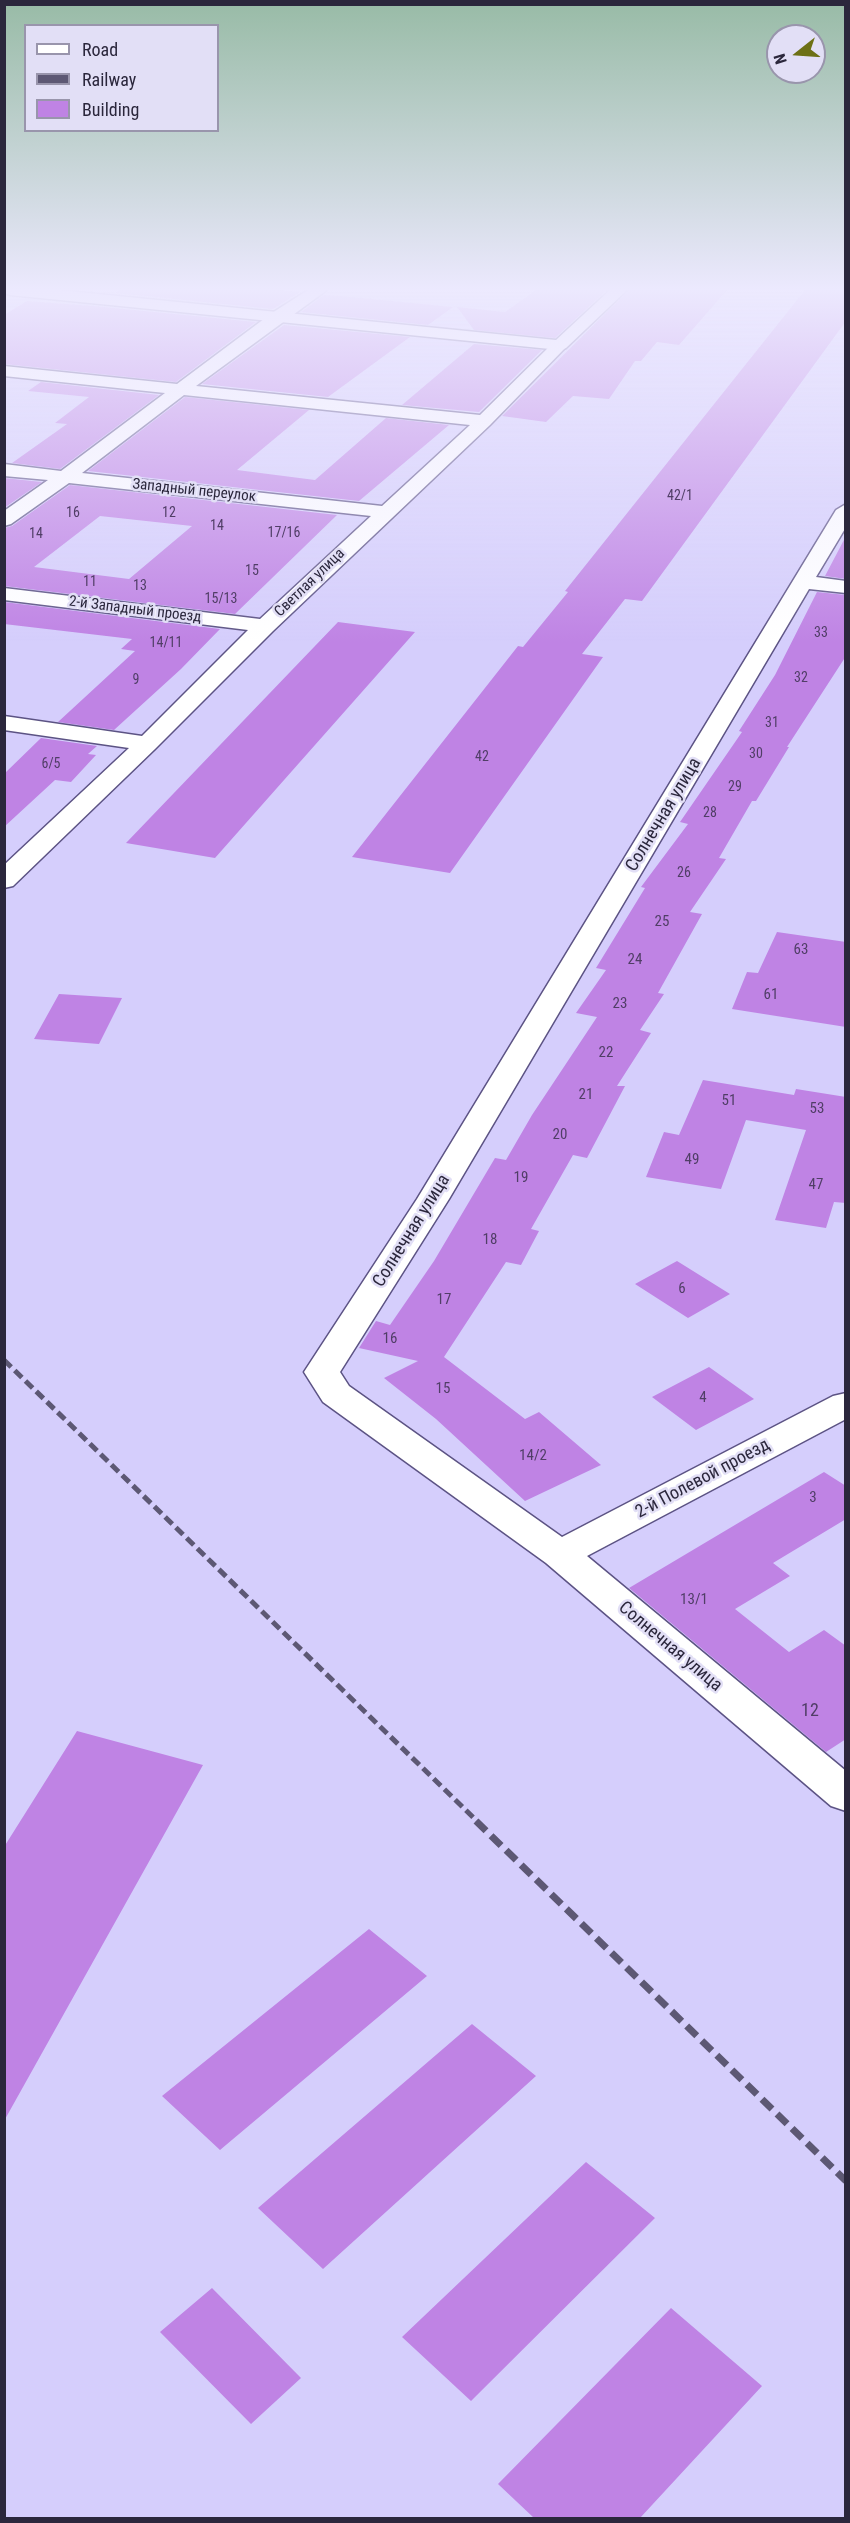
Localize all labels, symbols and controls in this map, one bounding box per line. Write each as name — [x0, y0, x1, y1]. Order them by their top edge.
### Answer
legend — [24, 24, 219, 132]
north arrow — [766, 24, 826, 84]
text: Road — [82, 39, 118, 60]
text: N — [770, 51, 791, 66]
text: Railway — [82, 69, 136, 90]
text: Building — [82, 99, 139, 120]
street label: Западный переулок — [131, 476, 257, 506]
house number: 42/1 — [667, 488, 693, 504]
house number: 16 — [66, 505, 80, 521]
house number: 12 — [162, 505, 176, 521]
house number: 14 — [210, 518, 224, 534]
house number: 17/16 — [268, 525, 300, 541]
house number: 14 — [29, 526, 43, 542]
street label: Светлая улица — [271, 545, 349, 621]
house number: 15 — [245, 563, 259, 579]
house number: 11 — [83, 574, 97, 590]
house number: 13 — [133, 578, 147, 594]
house number: 15/13 — [205, 591, 237, 607]
street label: 2-й Западный проезд — [68, 593, 202, 627]
house number: 33 — [814, 625, 828, 641]
house number: 14/11 — [150, 635, 182, 651]
house number: 32 — [794, 670, 808, 686]
house number: 9 — [133, 672, 139, 688]
house number: 31 — [765, 715, 779, 731]
house number: 30 — [749, 746, 763, 762]
house number: 42 — [475, 749, 489, 765]
street label: Солнечная улица — [622, 754, 706, 876]
house number: 6/5 — [41, 756, 61, 772]
house number: 29 — [728, 779, 742, 795]
house number: 28 — [703, 805, 717, 821]
house number: 26 — [677, 865, 691, 881]
house number: 25 — [655, 913, 669, 931]
house number: 63 — [794, 941, 808, 959]
house number: 24 — [628, 951, 642, 969]
house number: 61 — [764, 986, 778, 1004]
house number: 23 — [613, 995, 627, 1013]
house number: 22 — [599, 1044, 613, 1062]
house number: 21 — [579, 1086, 593, 1104]
house number: 51 — [722, 1092, 736, 1110]
house number: 53 — [810, 1100, 824, 1118]
house number: 20 — [553, 1126, 567, 1144]
house number: 49 — [685, 1151, 699, 1169]
house number: 19 — [514, 1169, 528, 1187]
street label: Солнечная улица — [369, 1171, 455, 1291]
house number: 47 — [809, 1176, 823, 1194]
house number: 18 — [483, 1231, 497, 1249]
house number: 6 — [678, 1280, 686, 1298]
house number: 17 — [437, 1291, 451, 1309]
house number: 16 — [383, 1330, 397, 1348]
house number: 15 — [436, 1380, 450, 1398]
house number: 4 — [699, 1389, 707, 1407]
street label: 2-й Полевой проезд — [632, 1435, 774, 1523]
house number: 14/2 — [519, 1447, 547, 1465]
house number: 3 — [809, 1489, 817, 1507]
house number: 13/1 — [680, 1591, 708, 1609]
street label: Солнечная улица — [614, 1597, 726, 1697]
house number: 12 — [801, 1700, 819, 1722]

